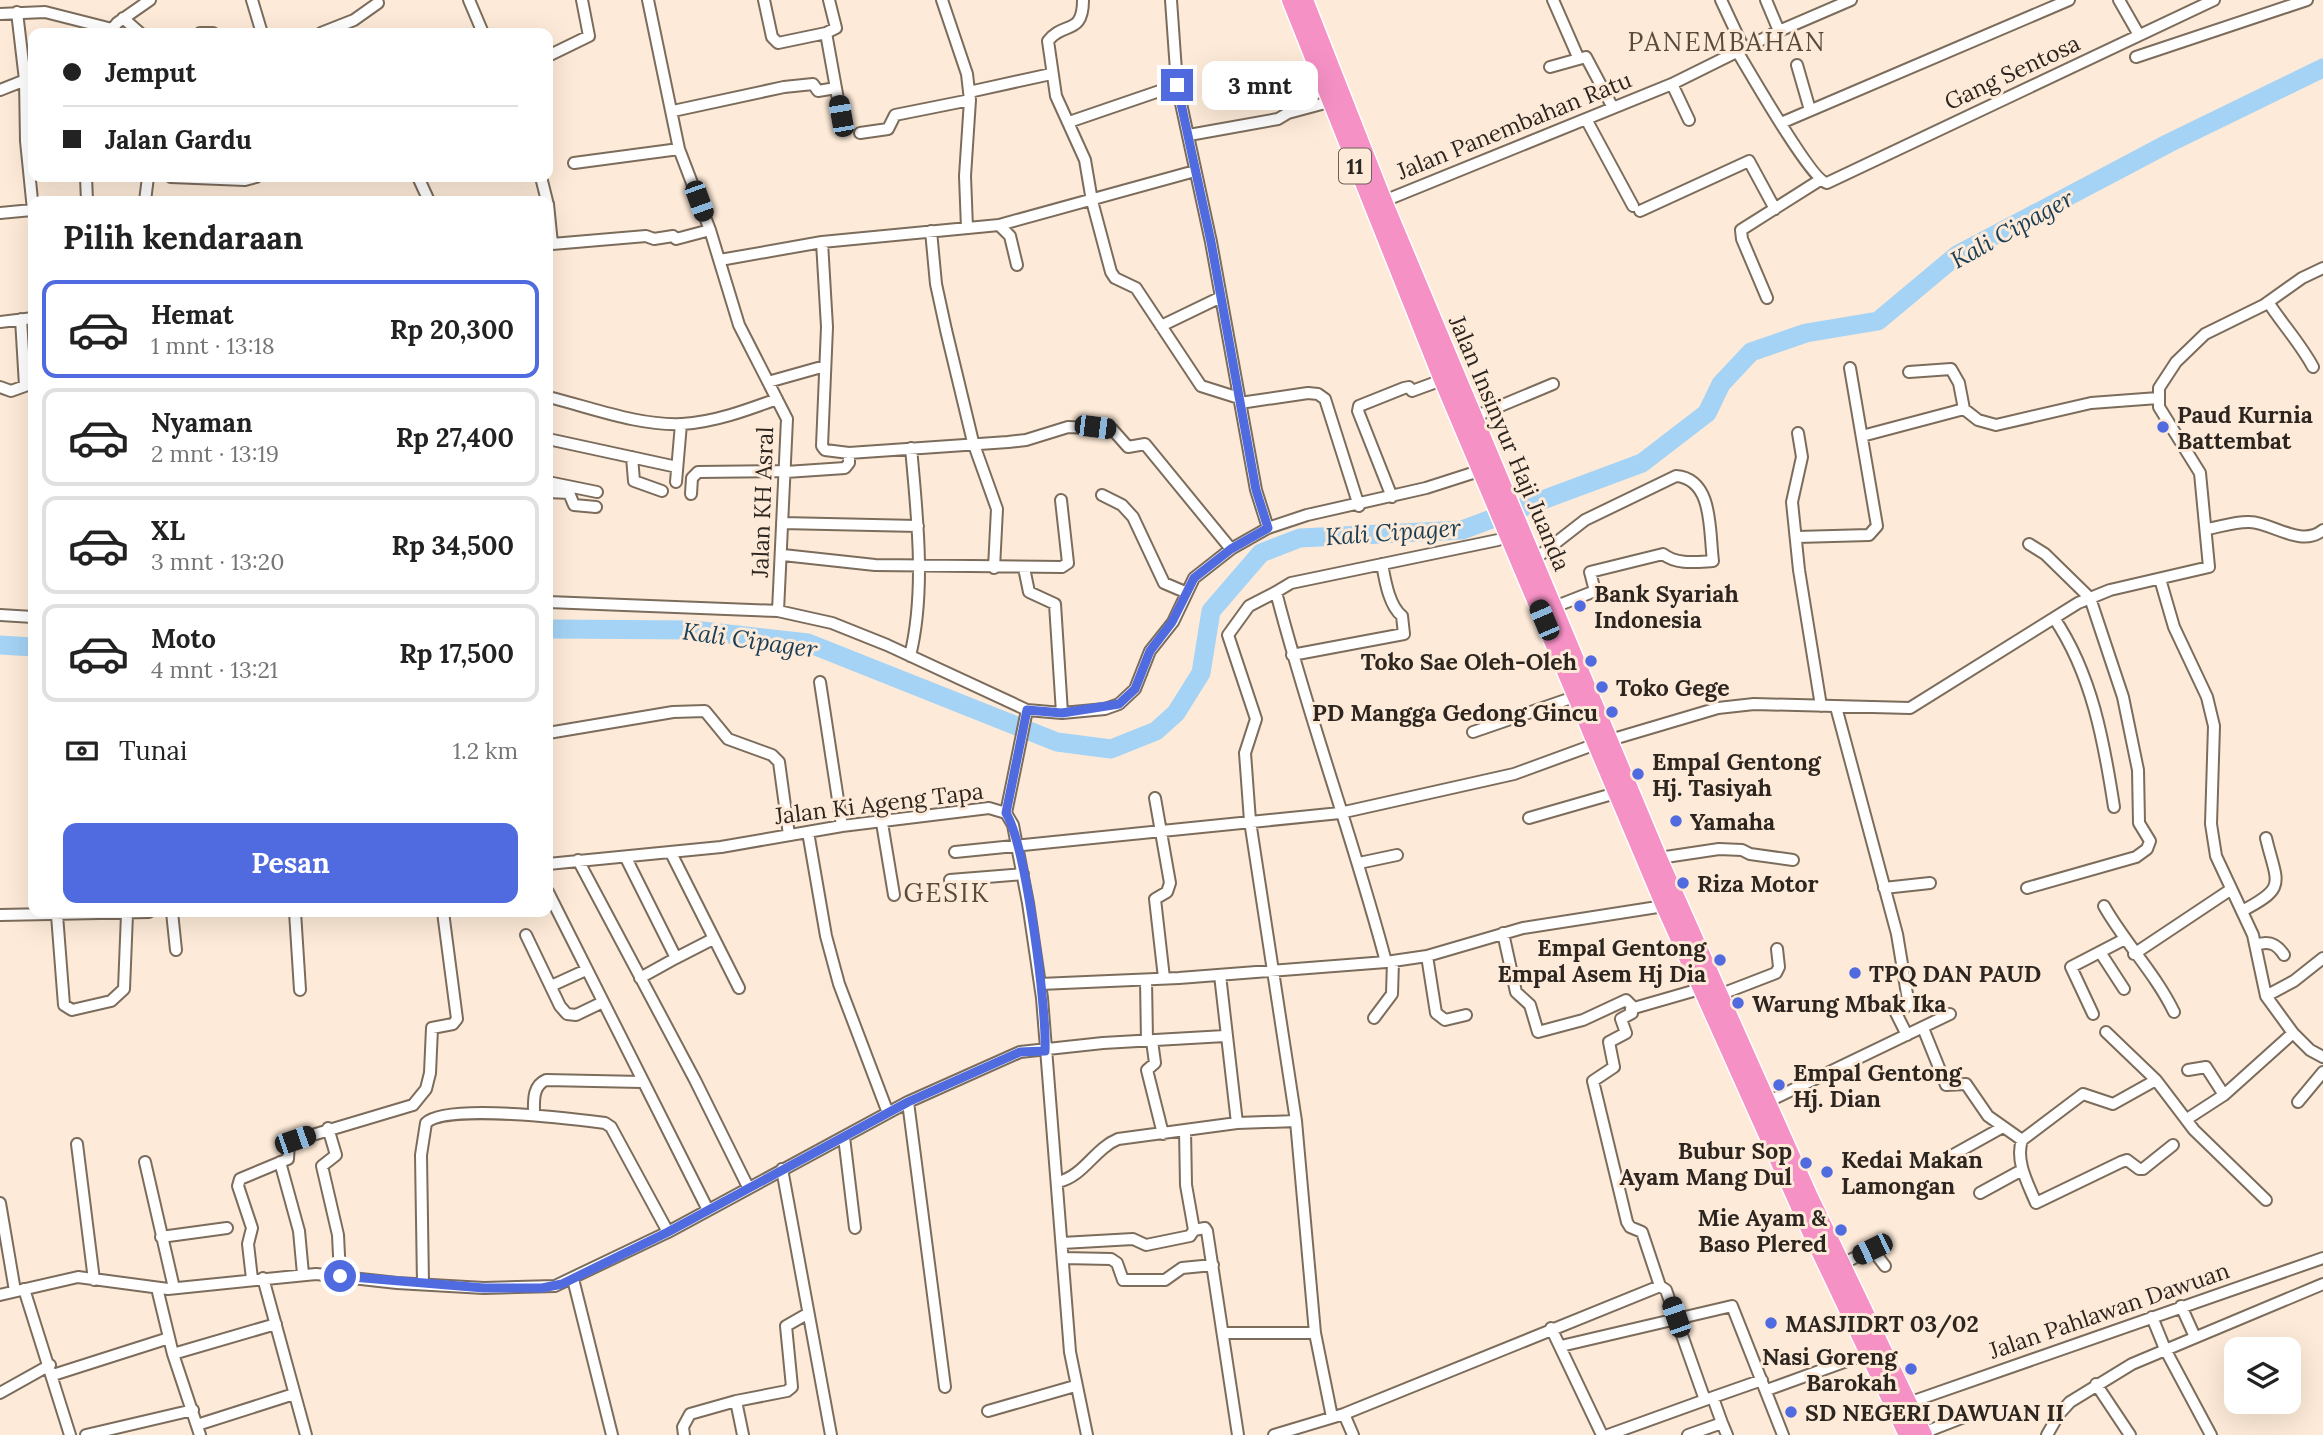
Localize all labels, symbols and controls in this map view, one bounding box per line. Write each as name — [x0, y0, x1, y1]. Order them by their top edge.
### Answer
district label: PANEMBAHAN — [1627, 25, 1827, 58]
street label: Gang Sentosa — [1940, 28, 2085, 116]
text: Jemput — [105, 56, 196, 89]
callout: 3 mnt — [1202, 60, 1317, 110]
street label: Jalan Panembahan Ratu — [1391, 65, 1636, 186]
route end — [1161, 69, 1193, 101]
text: 3 mnt — [1228, 71, 1292, 100]
car — [828, 93, 855, 139]
text: Jalan Gardu — [105, 123, 252, 156]
road number: 11 — [1339, 148, 1371, 184]
car — [682, 178, 717, 224]
water label: Kali Cipager — [1945, 183, 2079, 275]
text: Pilih kendaraan — [63, 217, 303, 258]
icon: car — [67, 298, 130, 361]
text: Hemat — [151, 298, 233, 331]
street label: Jalan Insinyur Haji Juanda — [1443, 310, 1577, 575]
text: Rp 20,300 — [390, 313, 514, 346]
text: 1 mnt · 13:18 — [151, 331, 275, 360]
place label: Paud Kurnia Battembat — [2177, 400, 2313, 455]
icon: car — [67, 406, 130, 469]
text: Nyaman — [151, 406, 252, 439]
car — [1073, 414, 1118, 440]
marker: Paud Kurnia Battembat — [2155, 419, 2171, 435]
text: Rp 27,400 — [396, 421, 514, 454]
street label: Jalan KH Asral — [745, 426, 779, 579]
text: 2 mnt · 13:19 — [151, 439, 279, 468]
water label: Kali Cipager — [1324, 512, 1462, 552]
icon: car — [67, 514, 130, 577]
text: XL — [151, 514, 185, 547]
text: Rp 34,500 — [391, 529, 514, 562]
text: 3 mnt · 13:20 — [151, 547, 285, 576]
place label: Bank Syariah Indonesia — [1594, 579, 1739, 634]
car — [1527, 597, 1562, 643]
marker: Bank Syariah Indonesia — [1572, 598, 1588, 614]
water label: Kali Cipager — [681, 615, 819, 665]
icon: car — [67, 622, 130, 685]
text: Moto — [151, 622, 216, 655]
text: Rp 17,500 — [399, 637, 514, 670]
place label: Toko Sae Oleh-Oleh — [1361, 647, 1577, 676]
marker: Toko Sae Oleh-Oleh — [1583, 653, 1599, 669]
text: 4 mnt · 13:21 — [151, 655, 278, 684]
place label: Toko Gege — [1616, 673, 1730, 702]
marker: Toko Gege — [1594, 679, 1610, 695]
place label: PD Mangga Gedong Gincu — [1312, 698, 1598, 727]
marker: PD Mangga Gedong Gincu — [1604, 704, 1620, 720]
icon: cash — [63, 732, 101, 770]
text: Tunai — [119, 734, 187, 767]
text: 1.2 km — [453, 736, 518, 765]
place label: Empal Gentong Hj. Tasiyah — [1652, 747, 1822, 802]
marker: Empal Gentong Hj. Tasiyah — [1630, 766, 1646, 782]
street label: Jalan Ki Ageng Tapa — [772, 776, 985, 830]
place label: Yamaha — [1690, 807, 1775, 836]
marker: Yamaha — [1668, 813, 1684, 829]
button: Pesan — [63, 823, 518, 903]
place label: Riza Motor — [1697, 869, 1819, 898]
marker: Riza Motor — [1675, 875, 1691, 891]
district label: GESIK — [903, 876, 991, 909]
place label: Empal Gentong Empal Asem Hj Dia — [1498, 933, 1707, 988]
marker: Empal Gentong Empal Asem Hj Dia — [1712, 952, 1728, 968]
place label: TPQ DAN PAUD — [1869, 959, 2041, 988]
marker: TPQ DAN PAUD — [1847, 965, 1863, 981]
place label: Warung Mbak Ika — [1752, 989, 1946, 1018]
marker: Warung Mbak Ika — [1730, 995, 1746, 1011]
place label: Empal Gentong Hj. Dian — [1793, 1058, 1963, 1113]
marker: Empal Gentong Hj. Dian — [1771, 1077, 1787, 1093]
car — [272, 1123, 319, 1157]
place label: Bubur Sop Ayam Mang Dul — [1619, 1136, 1792, 1191]
place label: Kedai Makan Lamongan — [1841, 1145, 1983, 1200]
marker: Bubur Sop Ayam Mang Dul — [1798, 1155, 1814, 1171]
marker: Kedai Makan Lamongan — [1819, 1164, 1835, 1180]
place label: Mie Ayam & Baso Plered — [1698, 1203, 1828, 1258]
marker: Mie Ayam & Baso Plered — [1833, 1222, 1849, 1238]
car — [1849, 1230, 1896, 1268]
street label: Jalan Pahlawan Dawuan — [1984, 1255, 2233, 1365]
route start — [324, 1260, 356, 1292]
car — [1660, 1294, 1693, 1340]
place label: MASJIDRT 03/02 — [1785, 1309, 1979, 1339]
marker: MASJIDRT 03/02 — [1763, 1315, 1779, 1331]
map controls — [2224, 1337, 2301, 1414]
button: layers — [2224, 1337, 2301, 1414]
place label: Nasi Goreng Barokah — [1762, 1342, 1898, 1397]
marker: Nasi Goreng Barokah — [1903, 1361, 1919, 1377]
place label: SD NEGERI DAWUAN II — [1805, 1398, 2064, 1427]
marker: SD NEGERI DAWUAN II — [1783, 1404, 1799, 1420]

